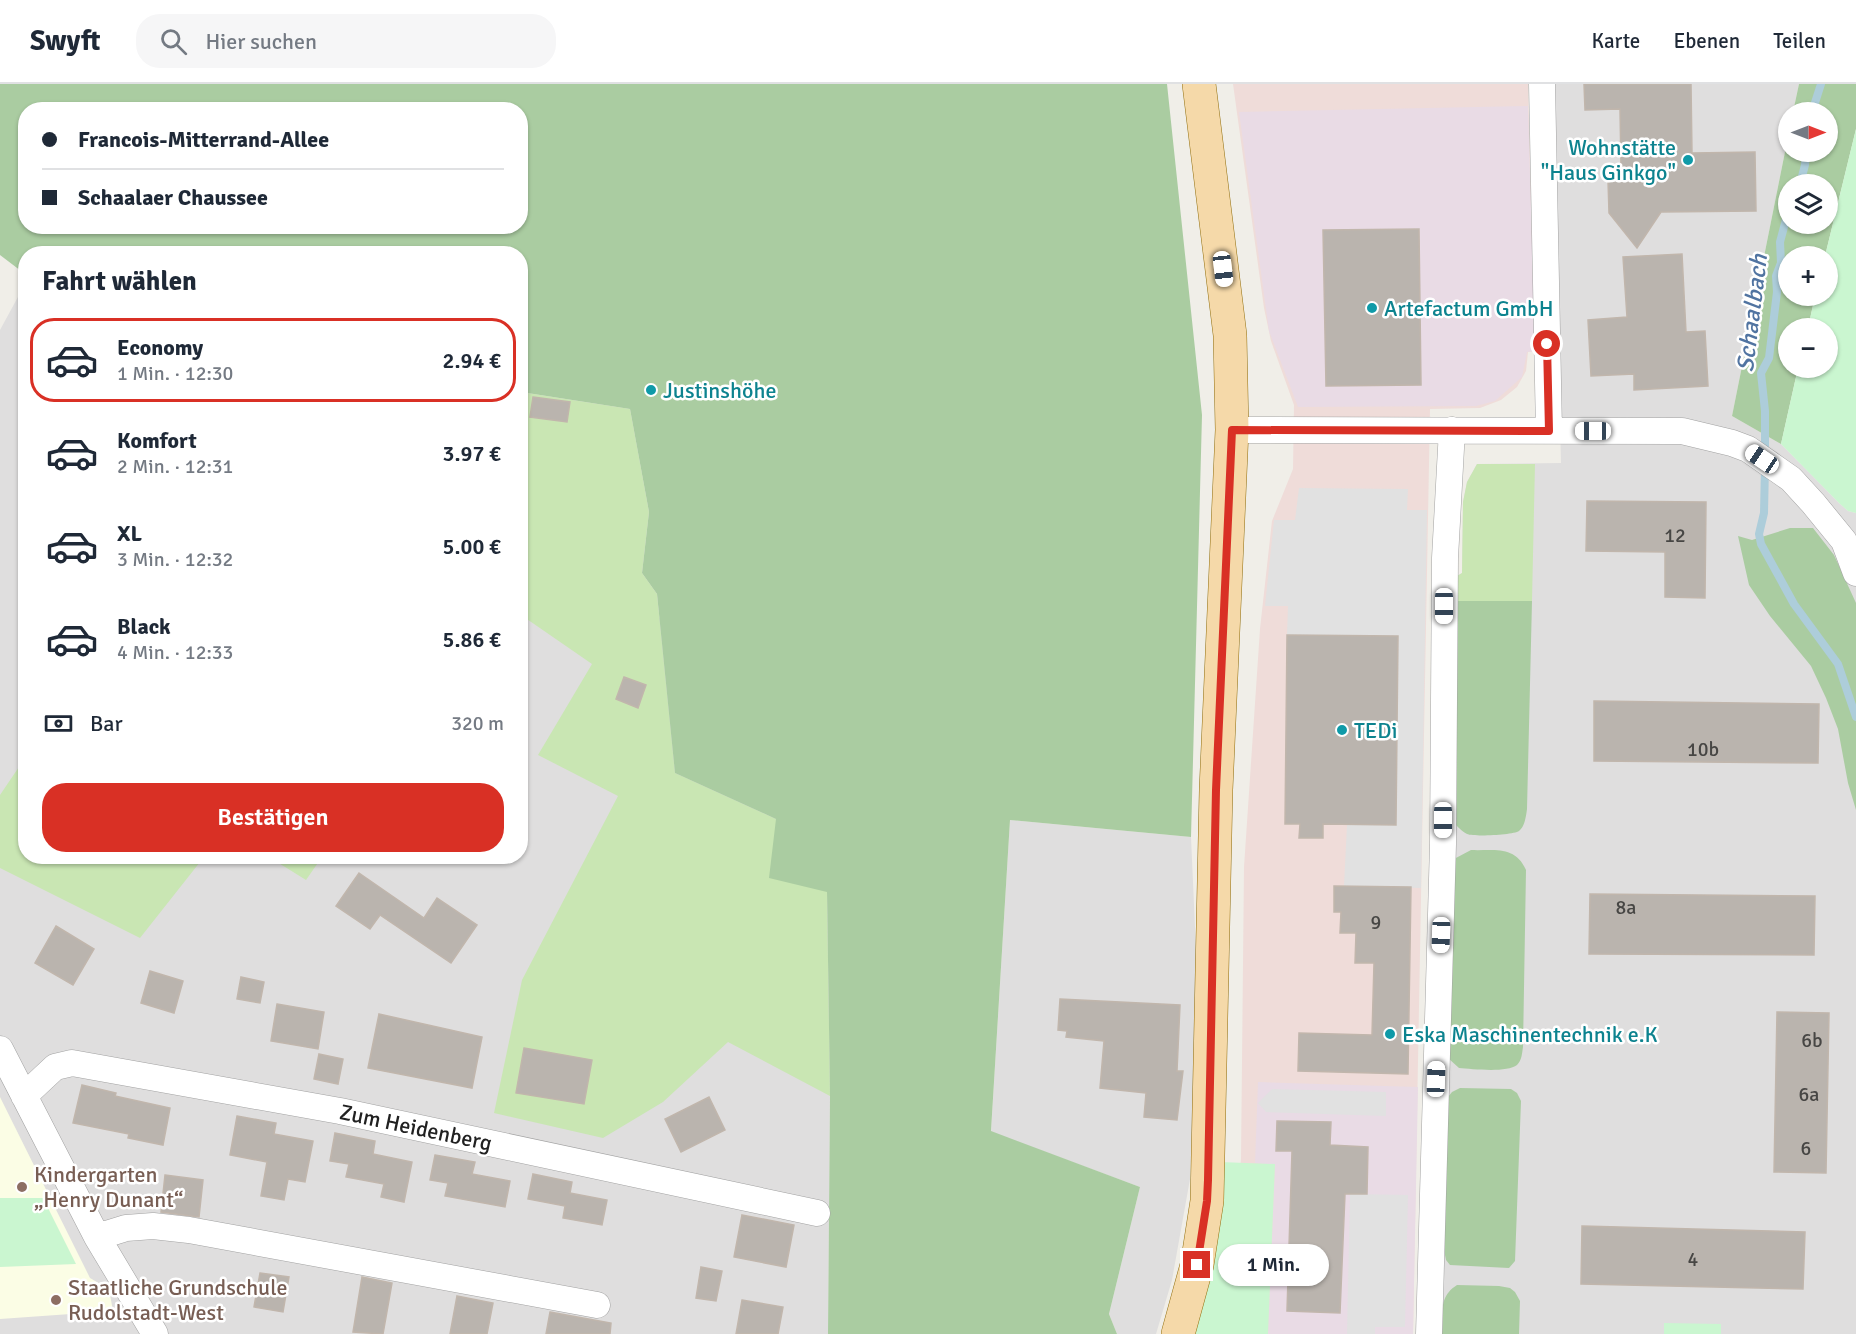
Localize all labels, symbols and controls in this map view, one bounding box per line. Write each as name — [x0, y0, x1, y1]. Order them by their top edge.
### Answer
search box — [136, 14, 556, 68]
text: Swyft — [30, 24, 100, 58]
icon: search — [157, 25, 190, 58]
text: Hier suchen — [205, 28, 317, 55]
text: Karte — [1591, 28, 1640, 54]
text: Ebenen — [1673, 28, 1740, 54]
text: Teilen — [1773, 28, 1826, 54]
north arrow — [1778, 102, 1838, 162]
map controls — [1778, 102, 1838, 378]
text: Francois-Mitterrand-Allee — [78, 126, 329, 153]
place label: Wohnstätte "Haus Ginkgo" — [1541, 134, 1676, 186]
marker: Wohnstätte "Haus Ginkgo" — [1681, 153, 1695, 167]
button: layers — [1778, 174, 1838, 234]
text: Schaalaer Chaussee — [78, 184, 268, 211]
button: + — [1778, 246, 1838, 306]
car — [1212, 250, 1234, 288]
water label: Schaalbach — [1730, 252, 1774, 373]
text: Fahrt wählen — [42, 265, 197, 298]
place label: Artefactum GmbH — [1384, 295, 1554, 322]
marker: Artefactum GmbH — [1365, 301, 1379, 315]
button: − — [1778, 318, 1838, 378]
route start — [1533, 330, 1560, 357]
icon: car — [45, 333, 99, 387]
text: Economy — [117, 334, 203, 361]
text: 2.94 € — [443, 347, 501, 374]
text: 1 Min. · 12:30 — [117, 361, 233, 386]
place label: Justinshöhe — [663, 377, 776, 404]
marker: Justinshöhe — [644, 383, 658, 397]
car — [1575, 422, 1611, 440]
icon: car — [45, 426, 99, 480]
text: Komfort — [117, 427, 197, 454]
text: 3.97 € — [443, 440, 501, 467]
car — [1742, 441, 1782, 477]
text: 2 Min. · 12:31 — [117, 454, 233, 479]
icon: car — [45, 519, 99, 573]
text: XL — [117, 520, 142, 547]
house number: 12 — [1664, 523, 1686, 548]
text: 5.00 € — [443, 533, 501, 560]
text: 3 Min. · 12:32 — [117, 547, 233, 572]
car — [1435, 588, 1453, 624]
icon: car — [45, 612, 99, 666]
text: Black — [117, 613, 171, 640]
text: 5.86 € — [443, 626, 501, 653]
text: 4 Min. · 12:33 — [117, 640, 233, 665]
icon: cash — [42, 707, 75, 740]
text: Bar — [90, 710, 123, 737]
text: 320 m — [451, 711, 504, 736]
place label: TEDi — [1354, 717, 1398, 744]
marker: TEDi — [1335, 723, 1349, 737]
house number: 10b — [1687, 737, 1719, 762]
button: Bestätigen — [42, 783, 504, 852]
car — [1434, 802, 1452, 838]
house number: 8a — [1616, 895, 1636, 920]
house number: 9 — [1371, 910, 1381, 935]
car — [1431, 917, 1451, 953]
place label: Eska Maschinentechnik e.K — [1402, 1021, 1658, 1048]
marker: Eska Maschinentechnik e.K — [1383, 1027, 1397, 1041]
house number: 6b — [1801, 1028, 1823, 1053]
car — [1426, 1061, 1446, 1097]
house number: 6a — [1799, 1082, 1819, 1107]
street label: Zum Heidenberg — [337, 1098, 494, 1157]
house number: 6 — [1801, 1136, 1811, 1161]
place label: Kindergarten „Henry Dunant“ — [34, 1161, 183, 1213]
marker: Kindergarten „Henry Dunant“ — [15, 1180, 29, 1194]
callout: 1 Min. — [1218, 1244, 1329, 1286]
house number: 4 — [1688, 1247, 1699, 1272]
route end — [1183, 1251, 1210, 1278]
text: 1 Min. — [1247, 1252, 1300, 1277]
place label: Staatliche Grundschule Rudolstadt-West — [68, 1274, 287, 1326]
marker: Staatliche Grundschule Rudolstadt-West — [49, 1293, 63, 1307]

